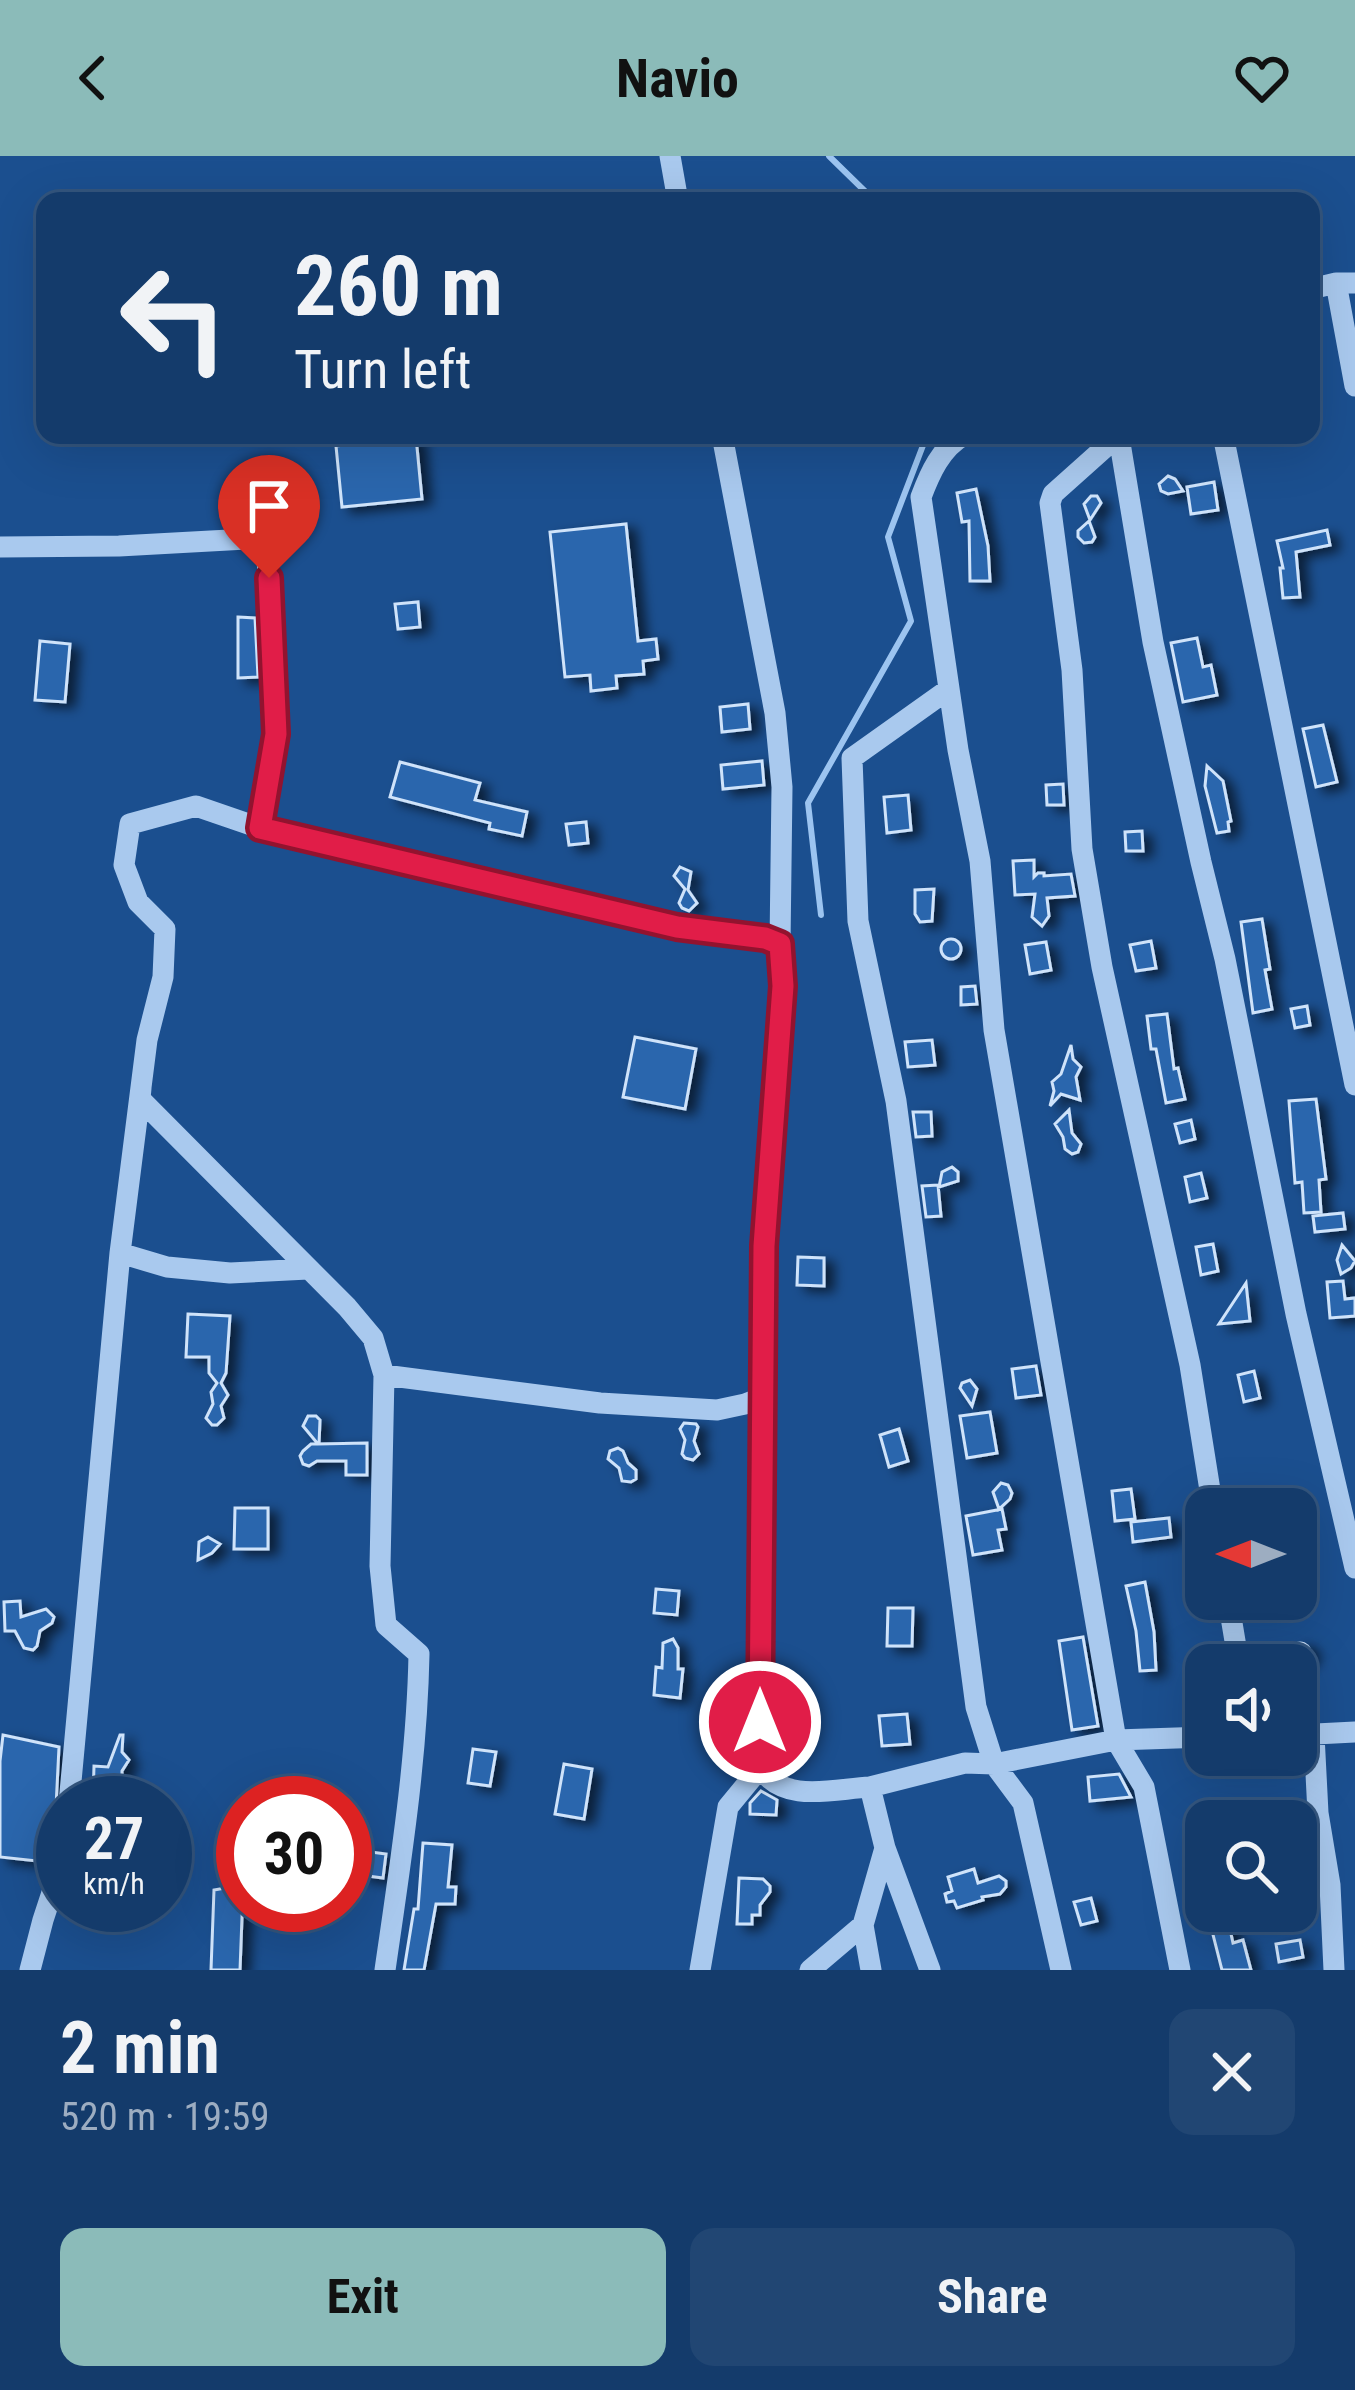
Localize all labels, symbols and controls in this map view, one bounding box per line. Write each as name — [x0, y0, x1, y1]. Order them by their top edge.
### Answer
icon: back — [60, 45, 126, 111]
icon: heart — [1229, 45, 1295, 111]
text: Navio — [616, 47, 739, 110]
text: 260 m — [294, 237, 503, 336]
icon: left — [96, 240, 252, 396]
text: Turn left — [294, 338, 471, 401]
pin — [218, 455, 320, 578]
icon: arrive — [236, 473, 302, 539]
north arrow — [1185, 1488, 1317, 1620]
map controls — [1185, 1488, 1317, 1932]
button: sound — [1185, 1644, 1317, 1776]
position arrow — [697, 1659, 823, 1785]
speed limit sign: 30 — [216, 1776, 372, 1932]
button: search — [1185, 1800, 1317, 1932]
text: 27 — [84, 1803, 144, 1874]
text: km/h — [83, 1866, 145, 1901]
text: 2 min — [60, 2006, 220, 2091]
button: close — [1169, 2009, 1295, 2135]
text: 520 m · 19:59 — [60, 2094, 270, 2140]
button: Exit — [60, 2228, 666, 2366]
button: Share — [690, 2228, 1295, 2366]

